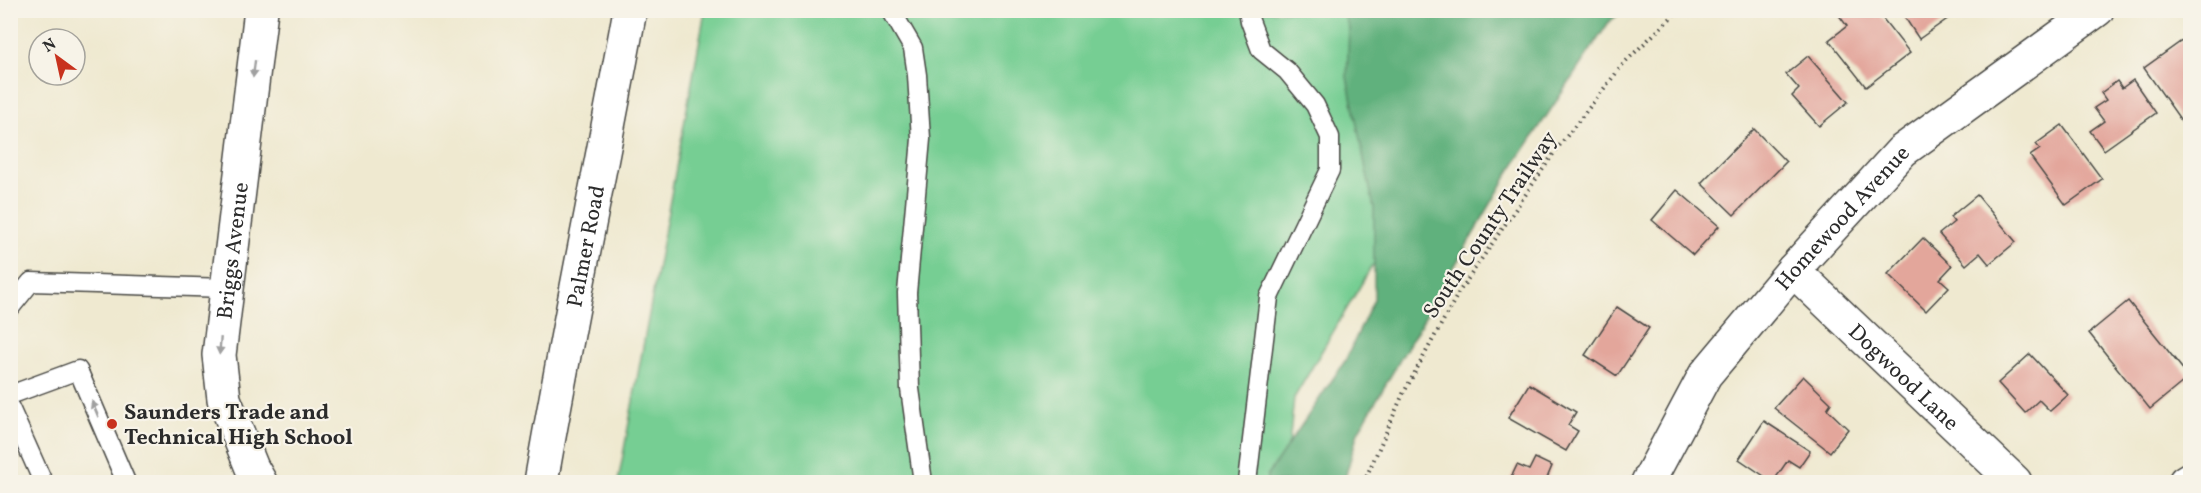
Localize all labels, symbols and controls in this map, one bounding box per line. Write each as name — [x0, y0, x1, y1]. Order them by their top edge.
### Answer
north arrow — [27, 27, 87, 87]
text: N — [39, 34, 61, 58]
one-way arrow — [249, 59, 258, 78]
street label: South County Trailway — [1417, 125, 1566, 325]
street label: Homewood Avenue — [1769, 139, 1918, 298]
street label: Briggs Avenue — [210, 181, 258, 321]
street label: Palmer Road — [560, 183, 614, 310]
street label: Dogwood Lane — [1840, 318, 1965, 439]
one-way arrow — [215, 337, 225, 356]
place label: Saunders Trade and Technical High School — [124, 398, 353, 454]
one-way arrow — [90, 400, 100, 418]
marker: Saunders Trade and Technical High School — [105, 417, 119, 431]

